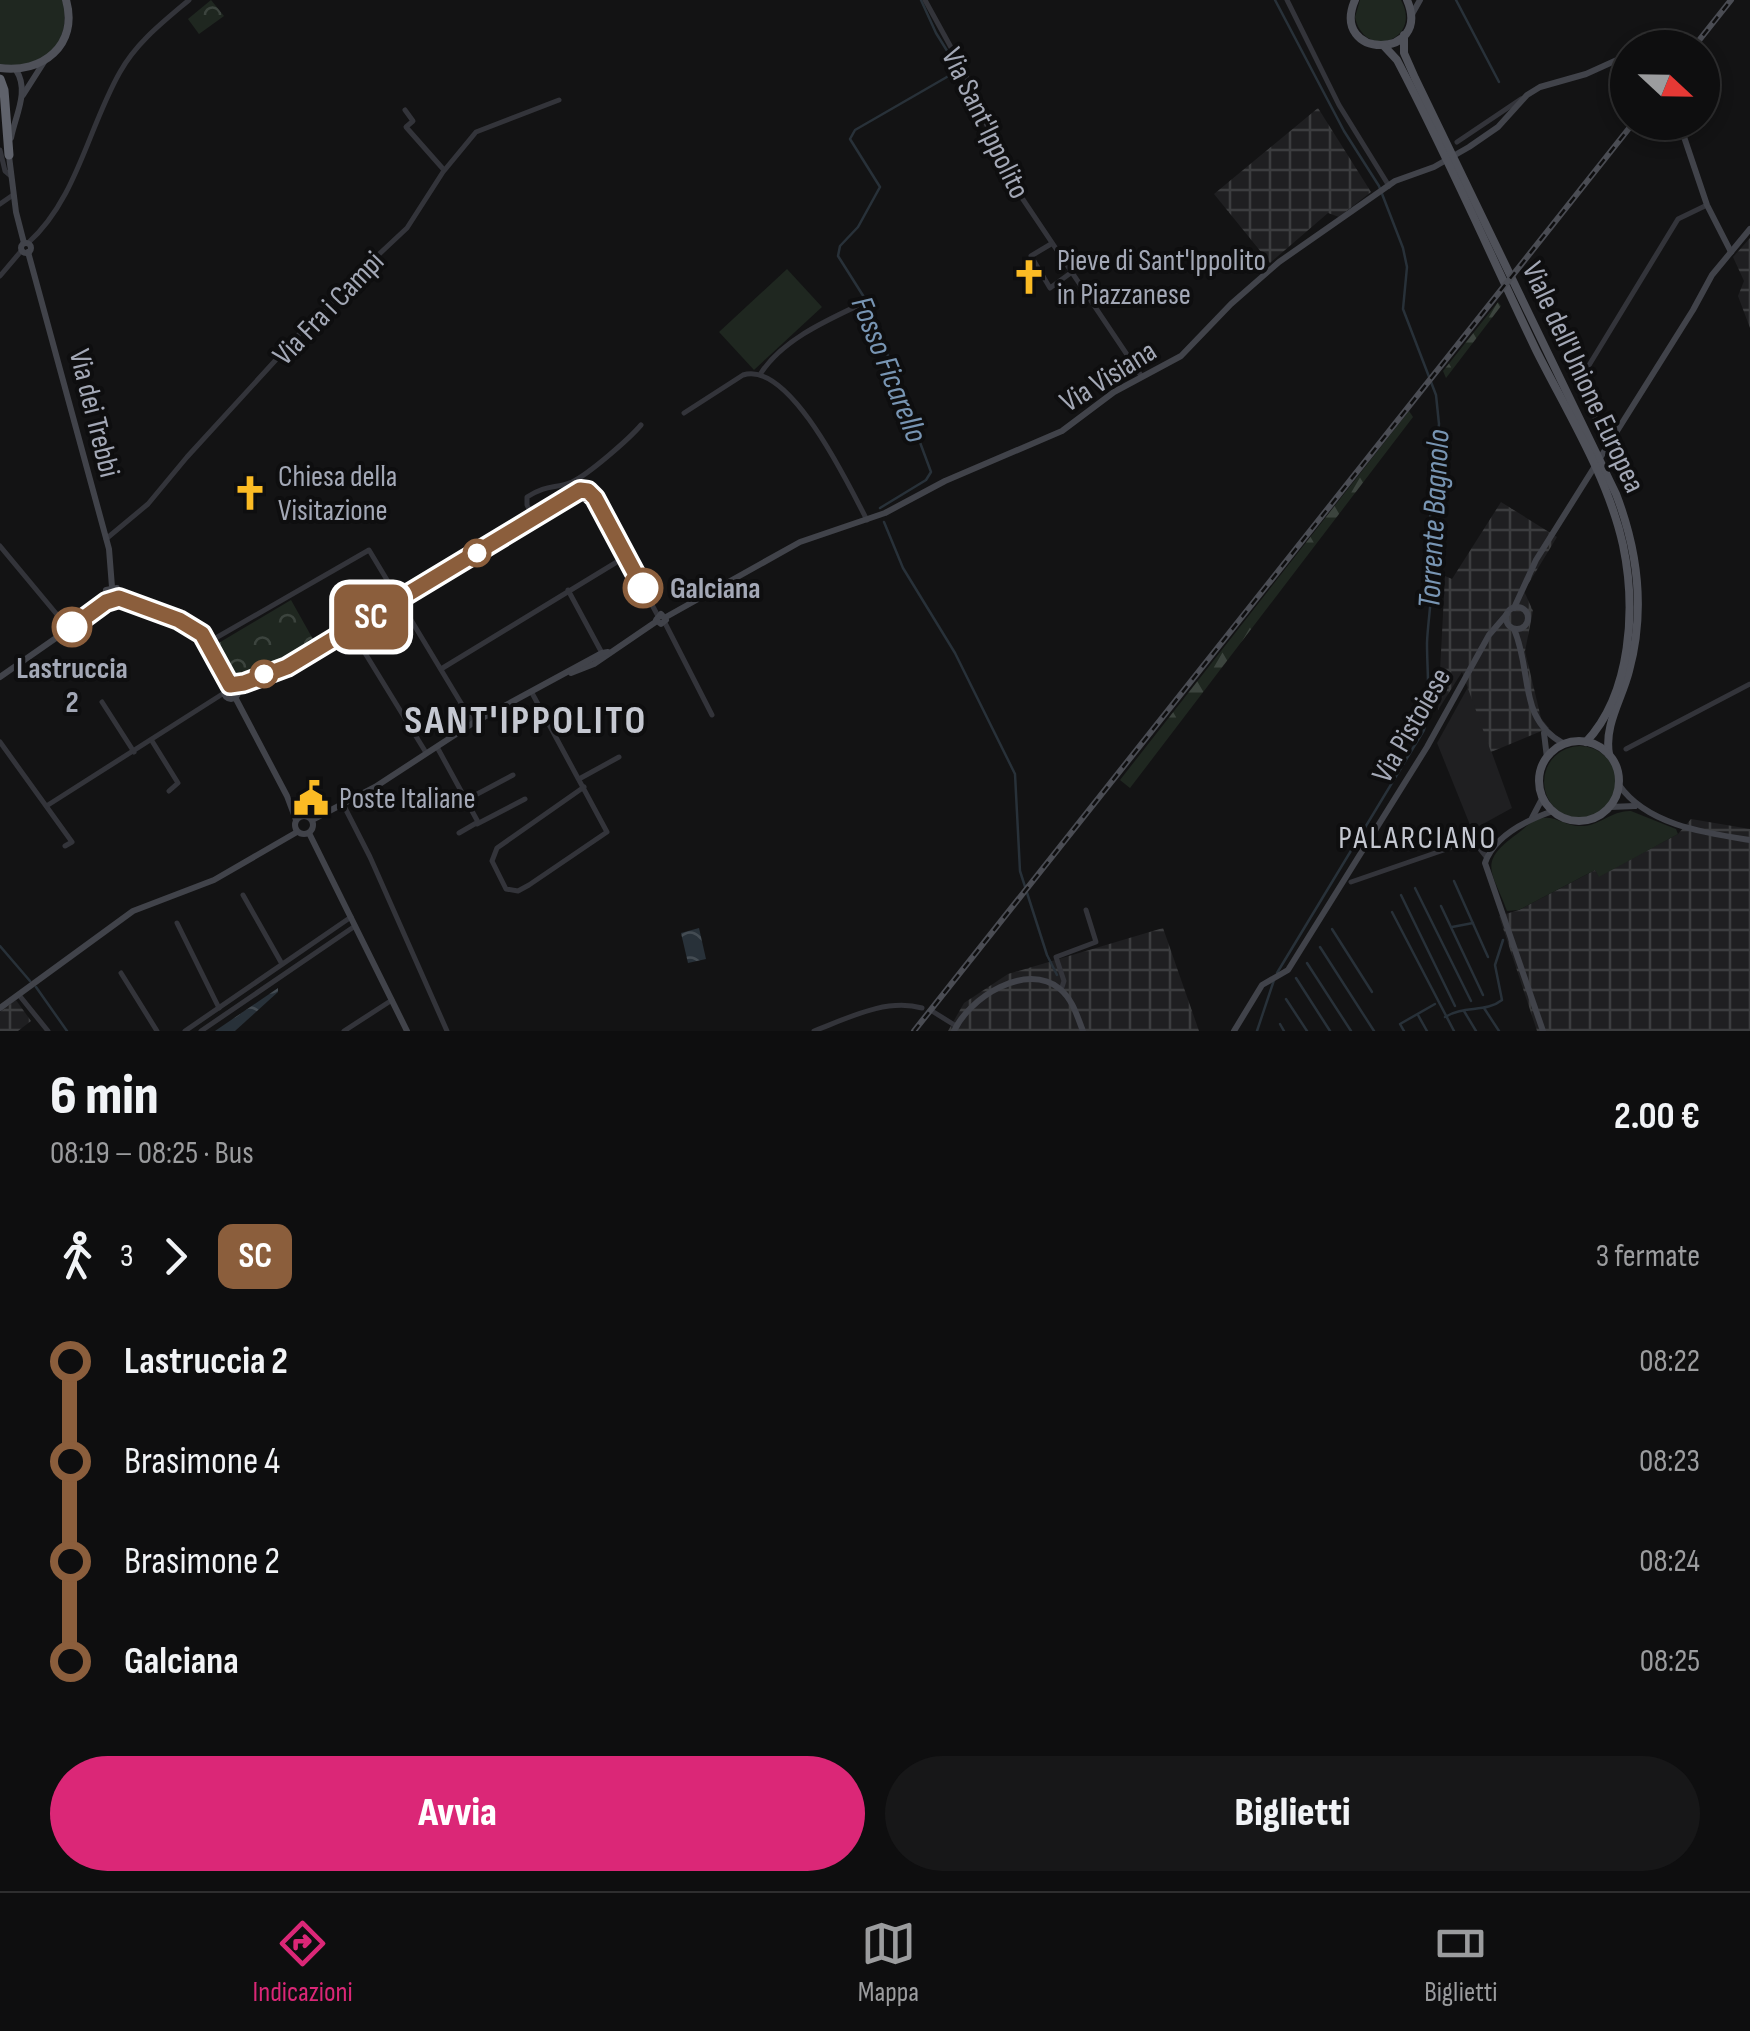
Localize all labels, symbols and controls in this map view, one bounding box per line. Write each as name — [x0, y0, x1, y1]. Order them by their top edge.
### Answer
north arrow — [1610, 30, 1720, 140]
map controls — [1610, 30, 1720, 140]
street label: Via Sant'Ippolito — [933, 42, 1037, 205]
place label: Pieve di Sant'Ippolito in Piazzanese — [1057, 243, 1266, 313]
street label: Via Fra i Campi — [266, 244, 392, 373]
street label: Viale dell'Unione Europea — [1514, 256, 1652, 498]
church icon: Pieve di Sant'Ippolito in Piazzanese — [1010, 258, 1048, 296]
water label: Fosso Ficarello — [842, 291, 936, 448]
street label: Via Visiana — [1054, 333, 1163, 420]
street label: Via dei Trebbi — [61, 345, 127, 481]
water label: Torrente Bagnolo — [1410, 429, 1459, 610]
place label: Chiesa della Visitazione — [278, 459, 397, 529]
church icon: Chiesa della Visitazione — [231, 474, 269, 512]
unlabelled marker — [464, 540, 490, 566]
marker: Galciana — [624, 569, 662, 607]
place label: Galciana — [670, 571, 761, 607]
line badge: SC — [326, 584, 416, 650]
text: SC — [354, 596, 388, 639]
marker: Lastruccia 2 — [53, 608, 91, 646]
place label: Lastruccia 2 — [16, 651, 128, 721]
unlabelled marker — [251, 661, 277, 687]
street label: Via Pistoiese — [1365, 662, 1459, 789]
district label: SANT'IPPOLITO — [404, 697, 648, 745]
public building icon: Poste Italiane — [292, 779, 330, 817]
place label: Poste Italiane — [339, 781, 475, 817]
district label: PALARCIANO — [1338, 819, 1498, 858]
text: 6 min — [50, 1063, 159, 1130]
text: 2.00 € — [1614, 1094, 1700, 1139]
text: 08:19 – 08:25 · Bus — [50, 1134, 254, 1173]
icon: walk — [50, 1229, 105, 1284]
icon: forward — [148, 1229, 203, 1284]
text: SC — [238, 1235, 272, 1278]
text: 3 — [120, 1237, 133, 1276]
text: 3 fermate — [1596, 1237, 1700, 1276]
text: Lastruccia 2 — [124, 1339, 288, 1384]
text: 08:22 — [1639, 1342, 1700, 1381]
text: Brasimone 4 — [124, 1439, 280, 1484]
text: 08:23 — [1639, 1442, 1700, 1481]
text: Brasimone 2 — [124, 1539, 280, 1584]
text: 08:24 — [1639, 1542, 1700, 1581]
text: Galciana — [124, 1639, 239, 1684]
text: 08:25 — [1640, 1642, 1700, 1681]
button: Avvia — [50, 1756, 865, 1871]
button: Biglietti — [885, 1756, 1700, 1871]
tab: Indicazioni — [253, 1916, 353, 2009]
tab: Mappa — [858, 1916, 919, 2009]
tab: Biglietti — [1424, 1916, 1497, 2009]

